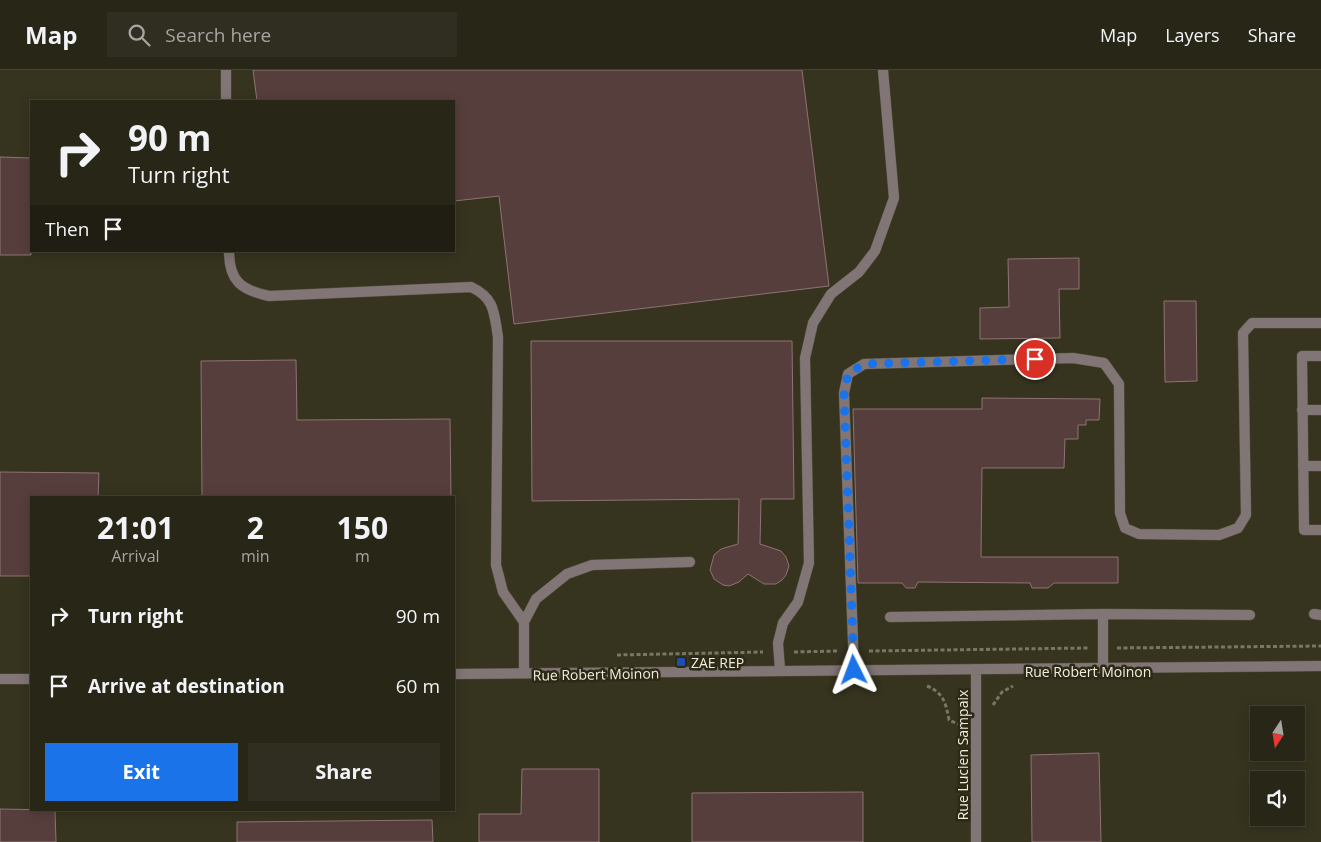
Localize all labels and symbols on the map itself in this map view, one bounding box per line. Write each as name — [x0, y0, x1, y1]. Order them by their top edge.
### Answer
pin — [1014, 338, 1056, 380]
position arrow — [827, 643, 879, 695]
place label: ZAE REP — [691, 653, 744, 672]
marker: ZAE REP — [675, 656, 687, 668]
street label: Rue Robert Moinon — [1025, 662, 1151, 681]
street label: Rue Robert Moinon — [532, 663, 660, 685]
street label: Rue Lucien Sampaix — [953, 689, 972, 820]
north arrow — [1250, 706, 1305, 761]

